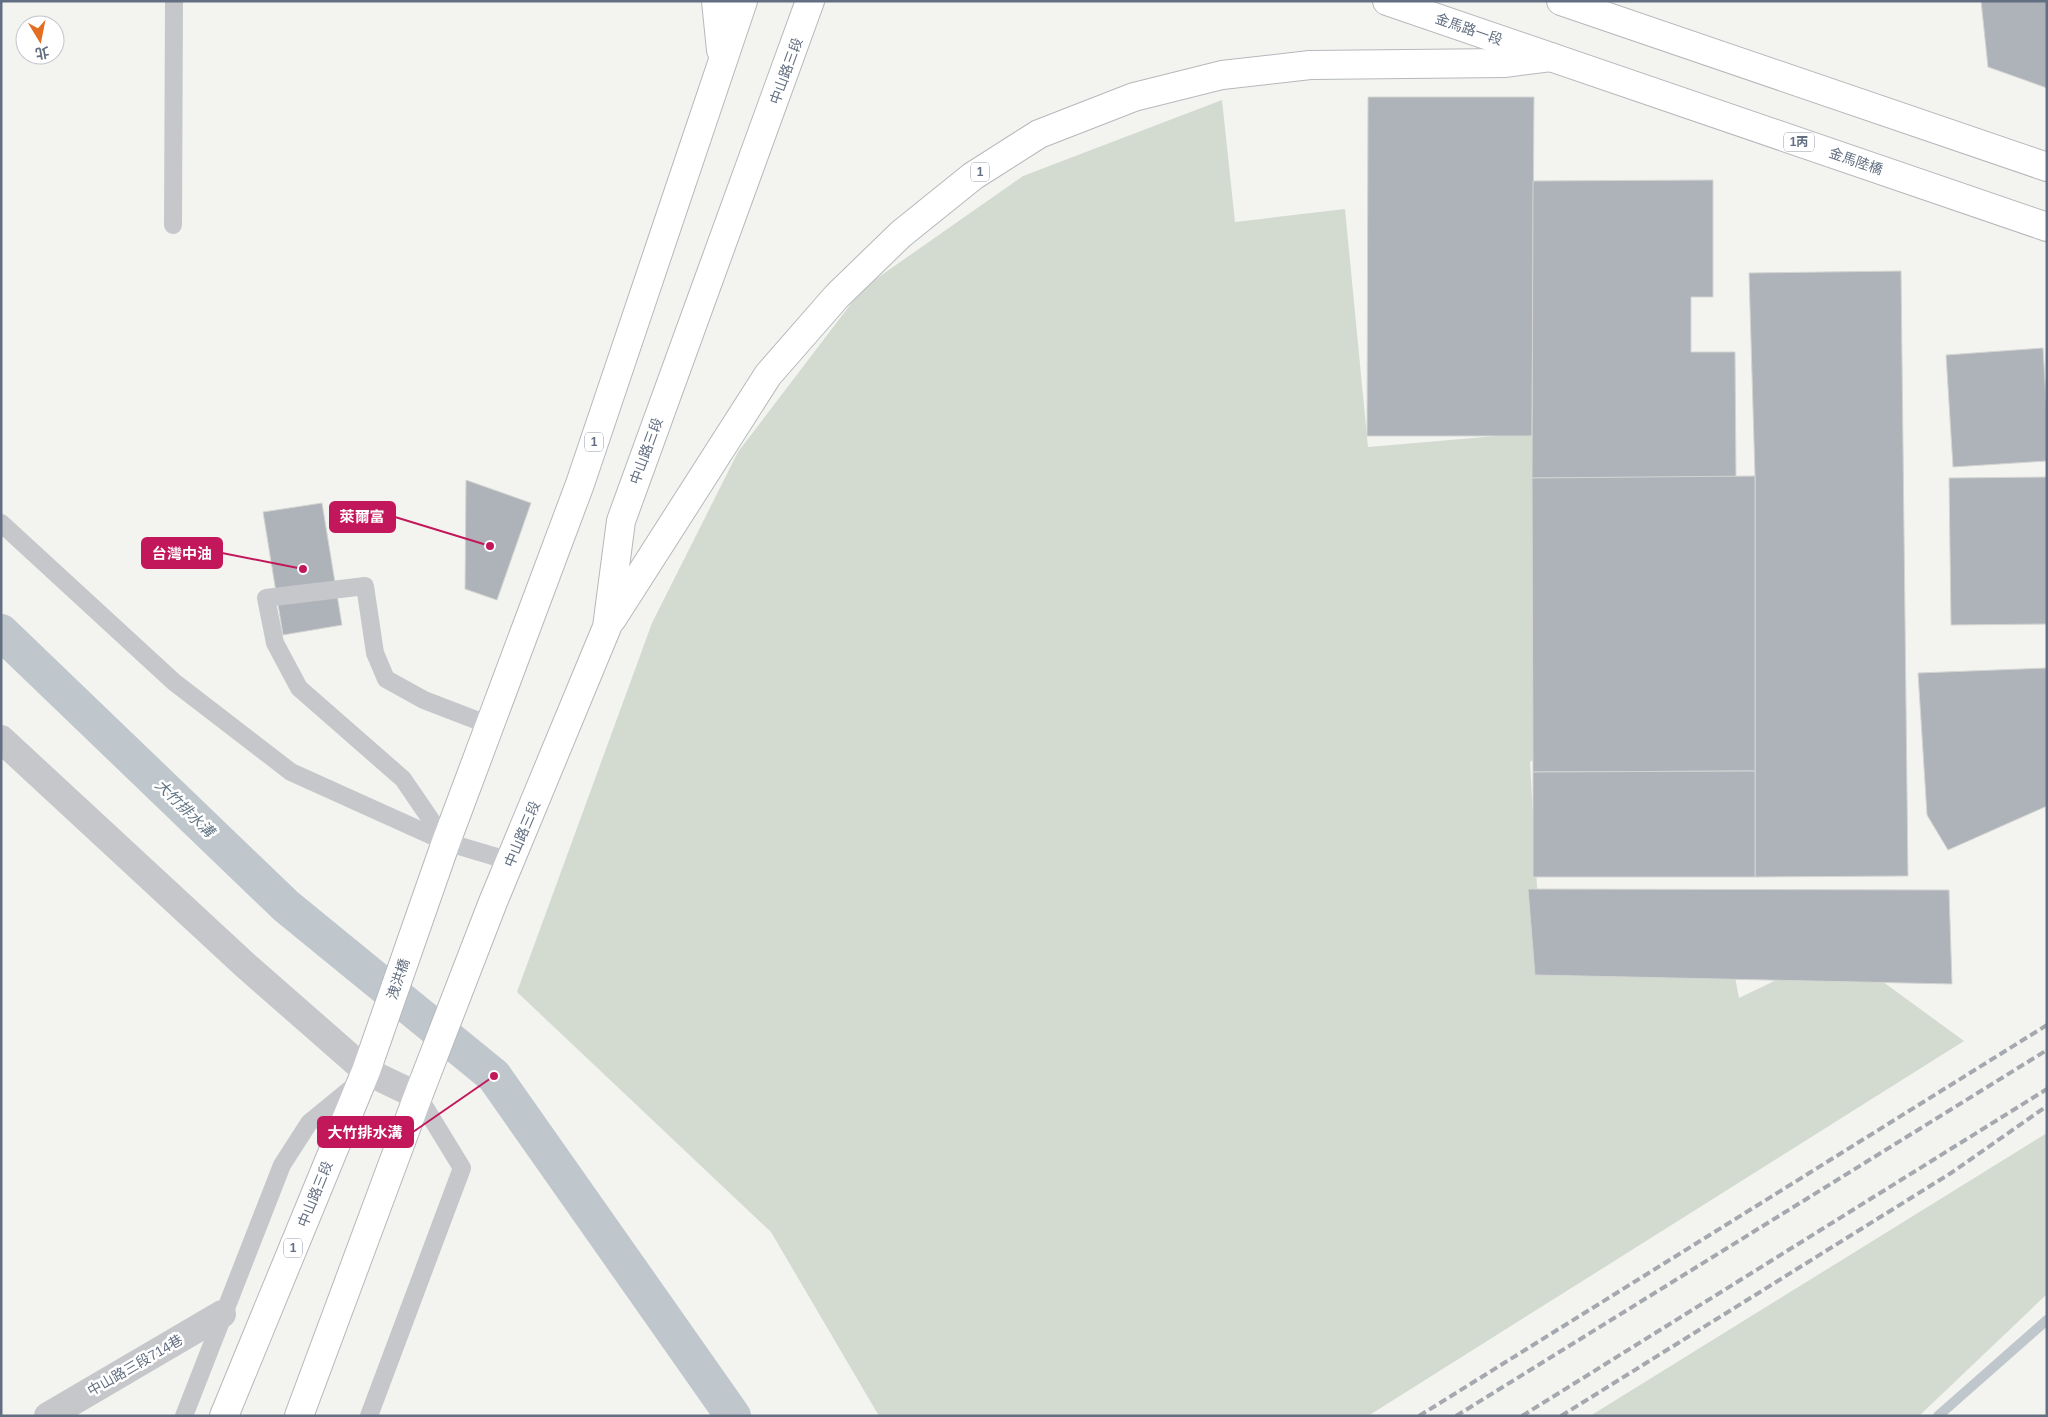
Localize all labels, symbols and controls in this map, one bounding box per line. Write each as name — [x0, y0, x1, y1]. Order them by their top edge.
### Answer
street label: 金馬路一段 — [1433, 10, 1505, 48]
north arrow — [15, 15, 65, 65]
street label: 中山路三段 — [767, 35, 805, 107]
text: 北 — [34, 44, 51, 62]
road number: 1丙 — [1784, 132, 1814, 152]
street label: 金馬陸橋 — [1827, 144, 1885, 178]
road number: 1 — [971, 162, 989, 182]
street label: 中山路三段 — [627, 415, 665, 487]
road number: 1 — [585, 432, 603, 452]
callout: 萊爾富 — [330, 502, 395, 532]
text: 萊爾富 — [339, 508, 385, 525]
callout: 台灣中油 — [142, 538, 222, 568]
text: 台灣中油 — [152, 545, 212, 562]
water label: 大竹排水溝 — [152, 776, 219, 842]
street label: 中山路三段 — [501, 799, 543, 869]
street label: 洩洪橋 — [384, 957, 412, 1001]
callout: 大竹排水溝 — [318, 1117, 413, 1147]
text: 大竹排水溝 — [327, 1124, 403, 1141]
street label: 中山路三段 — [294, 1159, 336, 1229]
road number: 1 — [284, 1238, 302, 1258]
street label: 中山路三段714巷 — [85, 1331, 185, 1399]

